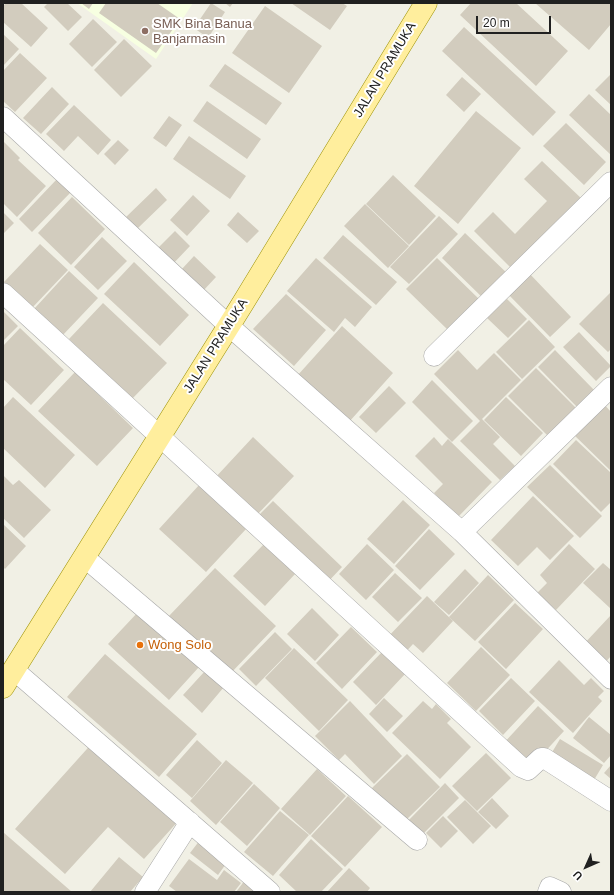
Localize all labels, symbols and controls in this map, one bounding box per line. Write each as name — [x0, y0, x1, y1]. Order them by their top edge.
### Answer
scale bar — [478, 8, 553, 34]
place label: SMK Bina Banua Banjarmasin — [153, 16, 252, 47]
text: 20 m — [483, 16, 510, 30]
street label: JALAN PRAMUKA — [350, 20, 420, 120]
marker: SMK Bina Banua Banjarmasin — [140, 26, 150, 36]
street label: JALAN PRAMUKA — [181, 296, 251, 396]
place label: Wong Solo — [148, 637, 211, 653]
marker: Wong Solo — [135, 640, 145, 650]
north arrow — [566, 847, 606, 887]
text: U — [570, 868, 585, 883]

